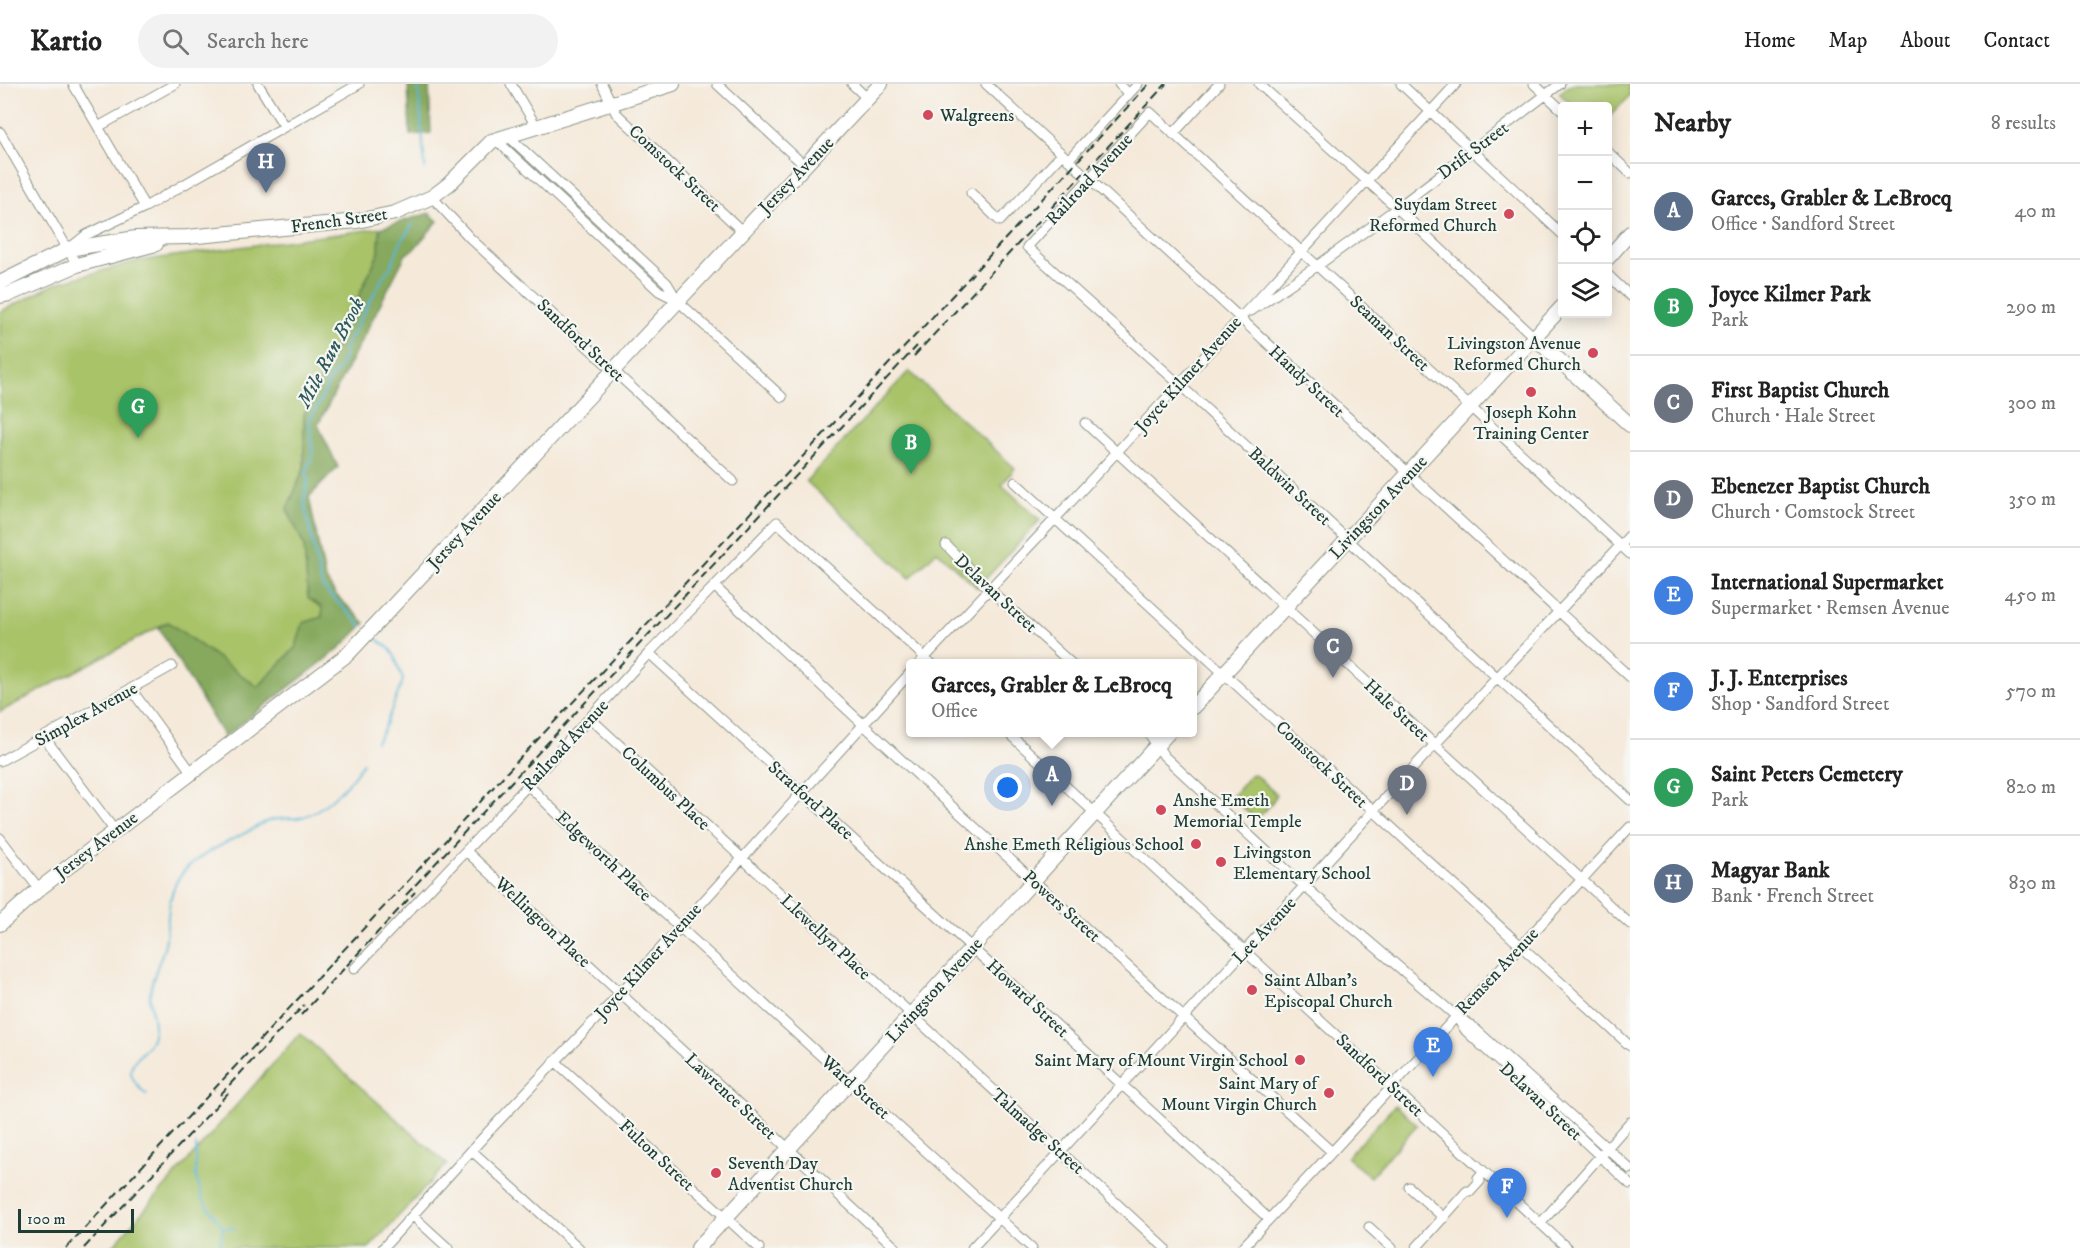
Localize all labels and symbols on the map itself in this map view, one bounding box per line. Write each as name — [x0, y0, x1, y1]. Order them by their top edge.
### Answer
place label: Walgreens — [939, 105, 1014, 127]
marker: Walgreens — [921, 108, 935, 122]
street label: Drift Street — [1434, 117, 1513, 184]
street label: Comstock Street — [624, 120, 725, 217]
street label: Railroad Avenue — [1042, 129, 1138, 230]
street label: Jersey Avenue — [753, 133, 839, 220]
pin: H — [246, 144, 286, 193]
place label: Suydam Street Reformed Church — [1369, 194, 1498, 237]
street label: French Street — [289, 203, 389, 239]
marker: Suydam Street Reformed Church — [1502, 207, 1516, 221]
street label: Seaman Street — [1345, 291, 1434, 377]
water label: Mile Run Brook — [291, 293, 371, 414]
street label: Sandford Street — [532, 295, 629, 387]
street label: Joyce Kilmer Avenue — [1129, 312, 1247, 439]
place label: Livingston Avenue Reformed Church — [1447, 333, 1582, 376]
street label: Handy Street — [1264, 341, 1349, 423]
marker: Livingston Avenue Reformed Church — [1586, 346, 1600, 360]
marker: Joseph Kohn Training Center — [1524, 385, 1538, 399]
pin: G — [118, 388, 158, 438]
place label: Joseph Kohn Training Center — [1473, 402, 1589, 445]
pin: B — [892, 424, 930, 474]
street label: Baldwin Street — [1243, 443, 1336, 531]
street label: Livingston Avenue — [1325, 451, 1432, 564]
street label: Jersey Avenue — [422, 487, 506, 576]
street label: Delavan Street — [949, 550, 1041, 638]
pin: C — [1314, 628, 1352, 678]
street label: Hale Street — [1359, 675, 1434, 747]
street label: Simplex Avenue — [31, 678, 142, 752]
street label: Railroad Avenue — [518, 695, 614, 796]
street label: Comstock Street — [1271, 716, 1372, 813]
street label: Columbus Place — [616, 742, 714, 836]
pin: A — [1032, 756, 1072, 806]
street label: Stratford Place — [763, 757, 858, 845]
pin: D — [1388, 766, 1426, 815]
your location — [993, 773, 1022, 802]
place label: Anshe Emeth Memorial Temple — [1173, 790, 1302, 833]
marker: Anshe Emeth Memorial Temple — [1154, 803, 1168, 817]
street label: Jersey Avenue — [49, 807, 143, 886]
street label: Edgeworth Place — [551, 807, 656, 907]
place label: Anshe Emeth Religious School — [964, 834, 1185, 856]
marker: Anshe Emeth Religious School — [1189, 837, 1203, 851]
place label: Livingston Elementary School — [1233, 842, 1371, 885]
marker: Livingston Elementary School — [1214, 855, 1228, 869]
street label: Powers Street — [1018, 866, 1105, 948]
street label: Wellington Place — [489, 872, 595, 973]
street label: Llewellyn Place — [775, 890, 875, 985]
street label: Lee Avenue — [1228, 893, 1301, 969]
street label: Joyce Kilmer Avenue — [589, 899, 707, 1026]
street label: Remsen Avenue — [1452, 923, 1544, 1020]
street label: Livingston Avenue — [882, 934, 988, 1048]
street label: Howard Street — [982, 955, 1073, 1043]
place label: Saint Alban's Episcopal Church — [1264, 970, 1393, 1013]
marker: Saint Alban's Episcopal Church — [1245, 983, 1259, 997]
pin: E — [1414, 1028, 1452, 1077]
street label: Sandford Street — [1331, 1030, 1428, 1122]
street label: Lawrence Street — [680, 1049, 781, 1145]
street label: Ward Street — [816, 1050, 894, 1125]
place label: Saint Mary of Mount Virgin School — [1035, 1050, 1289, 1072]
marker: Saint Mary of Mount Virgin School — [1293, 1053, 1307, 1067]
street label: Delavan Street — [1494, 1058, 1586, 1146]
place label: Saint Mary of Mount Virgin Church — [1161, 1073, 1320, 1116]
street label: Talmadge Street — [986, 1084, 1089, 1180]
marker: Saint Mary of Mount Virgin Church — [1322, 1086, 1336, 1100]
street label: Fulton Street — [614, 1115, 699, 1196]
place label: Seventh Day Adventist Church — [728, 1153, 853, 1196]
marker: Seventh Day Adventist Church — [709, 1166, 723, 1180]
pin: F — [1488, 1168, 1526, 1218]
scale bar — [18, 1206, 134, 1234]

